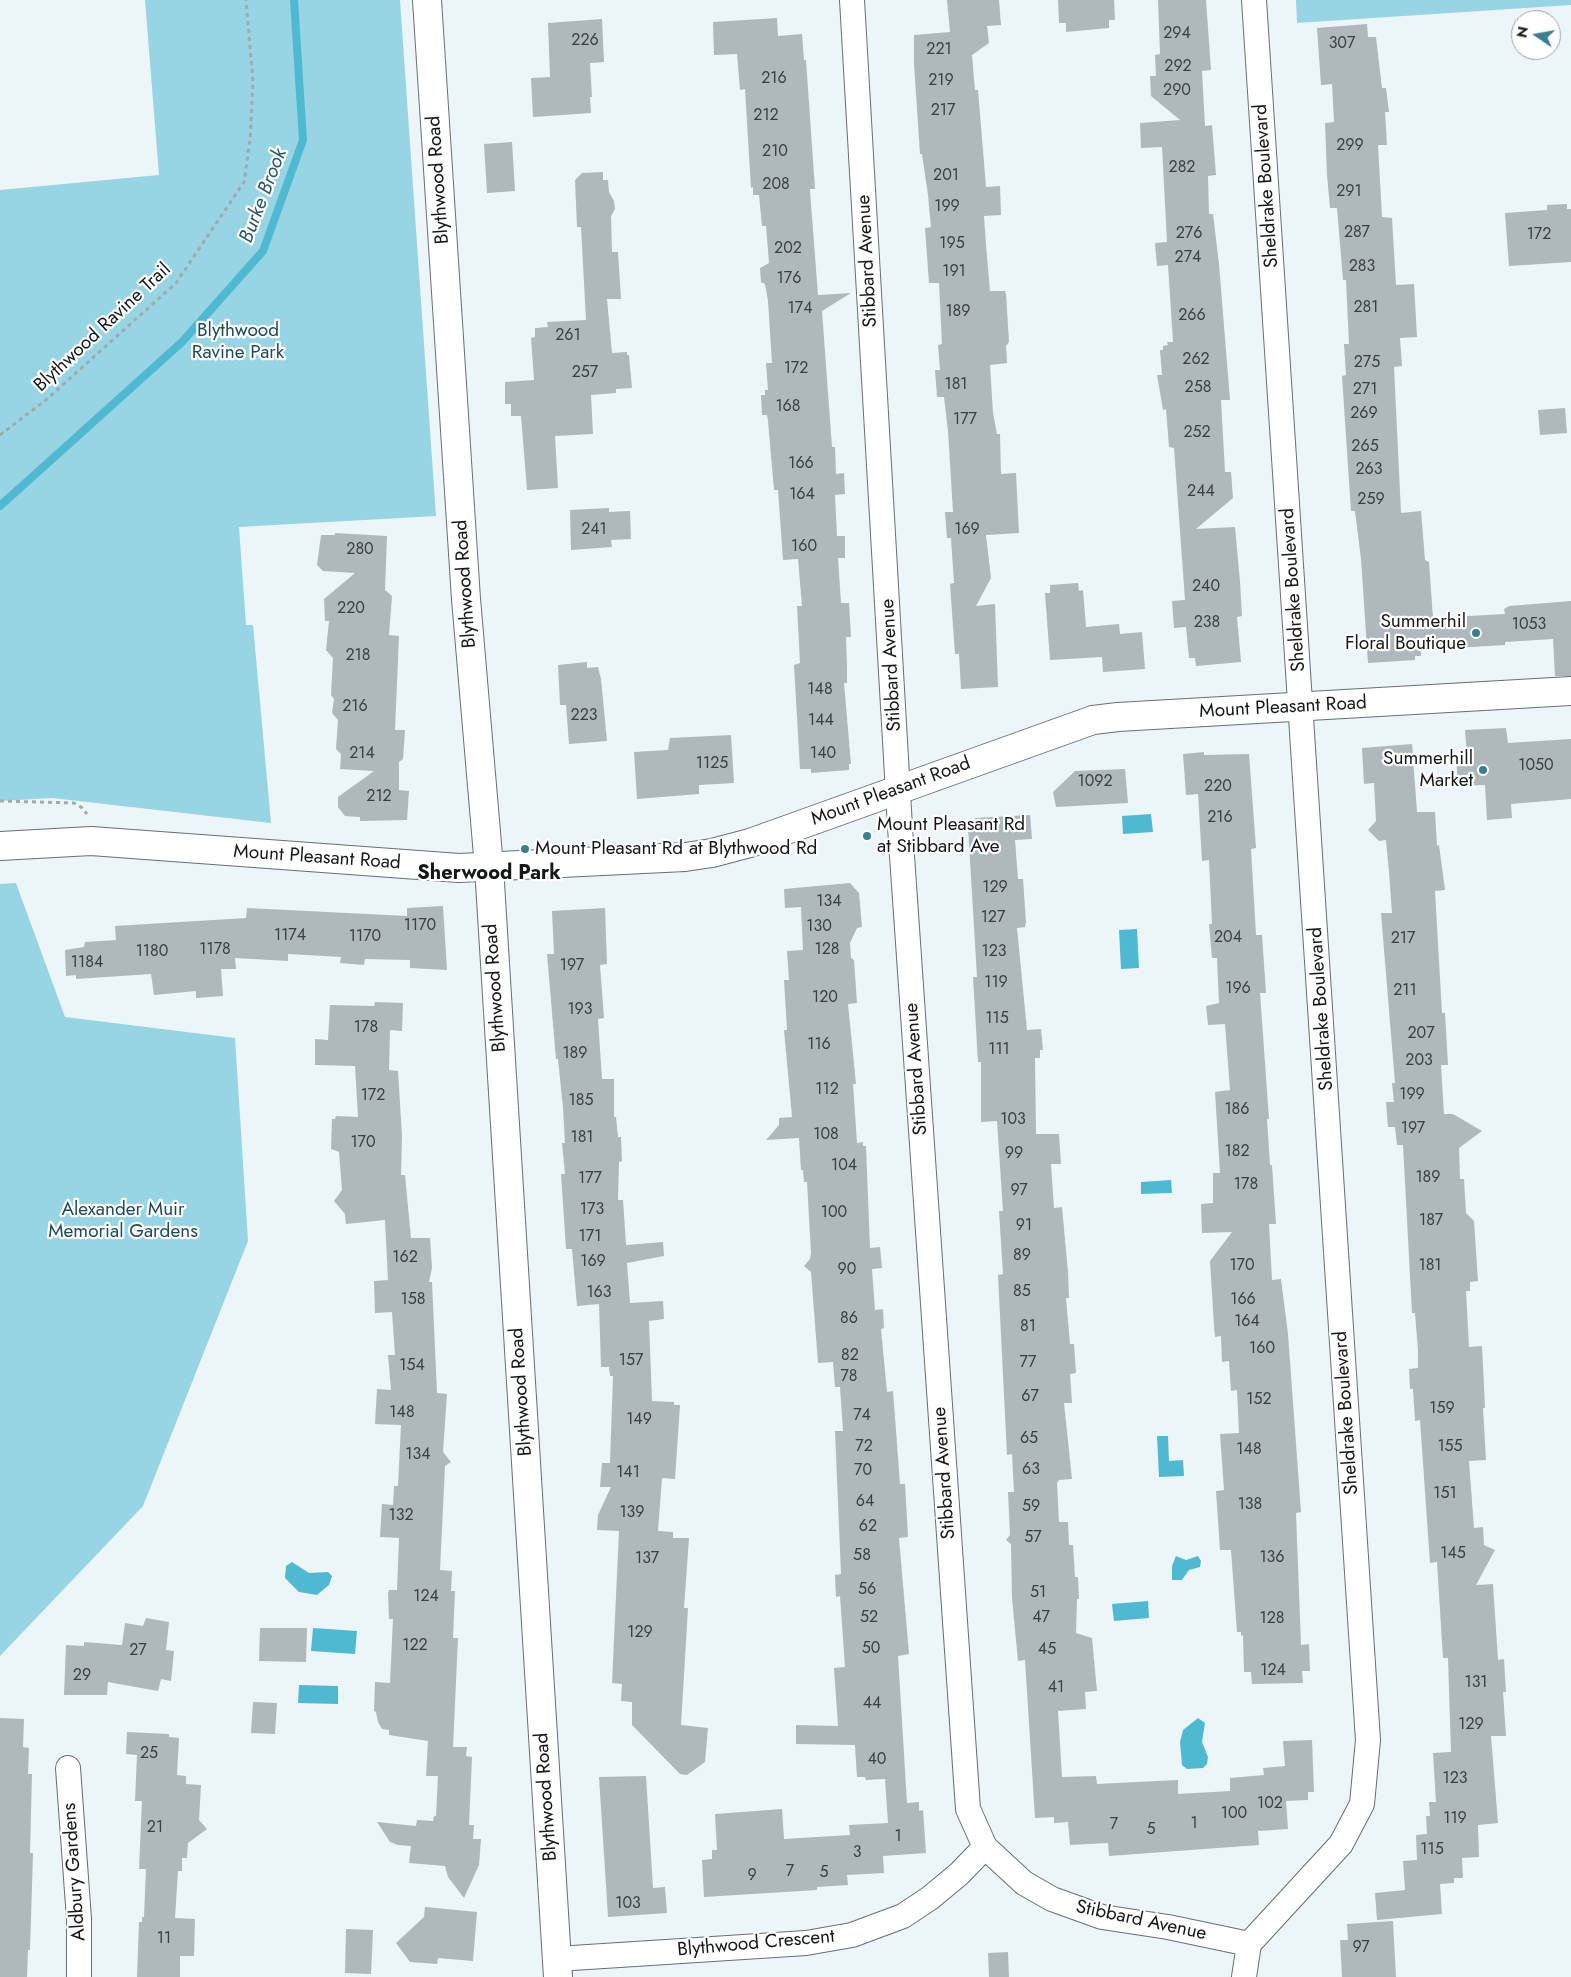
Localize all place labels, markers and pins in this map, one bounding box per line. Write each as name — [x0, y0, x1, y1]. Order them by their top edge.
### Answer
place label: Summerhil Floral Boutique — [1345, 611, 1466, 655]
marker: Summerhil Floral Boutique — [1470, 627, 1482, 639]
place label: Summerhill Market — [1383, 748, 1473, 792]
marker: Summerhill Market — [1477, 764, 1489, 776]
place label: Mount Pleasant Rd at Stibbard Ave — [877, 814, 1025, 858]
marker: Mount Pleasant Rd at Stibbard Ave — [861, 830, 873, 842]
place label: Mount Pleasant Rd at Blythwood Rd — [535, 838, 817, 860]
marker: Mount Pleasant Rd at Blythwood Rd — [519, 843, 531, 855]

